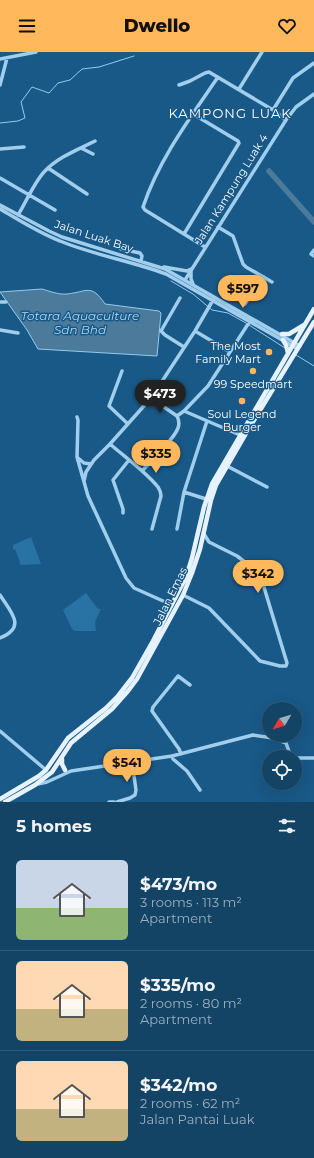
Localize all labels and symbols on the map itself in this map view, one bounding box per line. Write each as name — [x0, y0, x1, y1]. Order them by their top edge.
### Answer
district label: KAMPONG LUAK — [168, 105, 292, 121]
street label: Jalan Kampung Luak 4 — [191, 131, 271, 248]
street label: Jalan Luak Bay — [52, 216, 135, 255]
pin: $597 — [219, 275, 267, 309]
water label: Totara Aquaculture Sdn Bhd — [21, 308, 139, 337]
place label: The Most Family Mart — [195, 339, 262, 366]
marker: The Most Family Mart — [264, 347, 274, 357]
marker: 99 Speedmart — [248, 366, 258, 376]
place label: 99 Speedmart — [214, 377, 293, 391]
pin: $473 — [136, 380, 184, 414]
marker: Soul Legend Burger — [237, 396, 247, 406]
place label: Soul Legend Burger — [207, 407, 277, 434]
pin: $335 — [132, 440, 180, 474]
pin: $342 — [234, 560, 282, 594]
street label: Jalan Emas — [150, 564, 190, 628]
north arrow — [262, 702, 302, 742]
pin: $541 — [103, 749, 151, 783]

